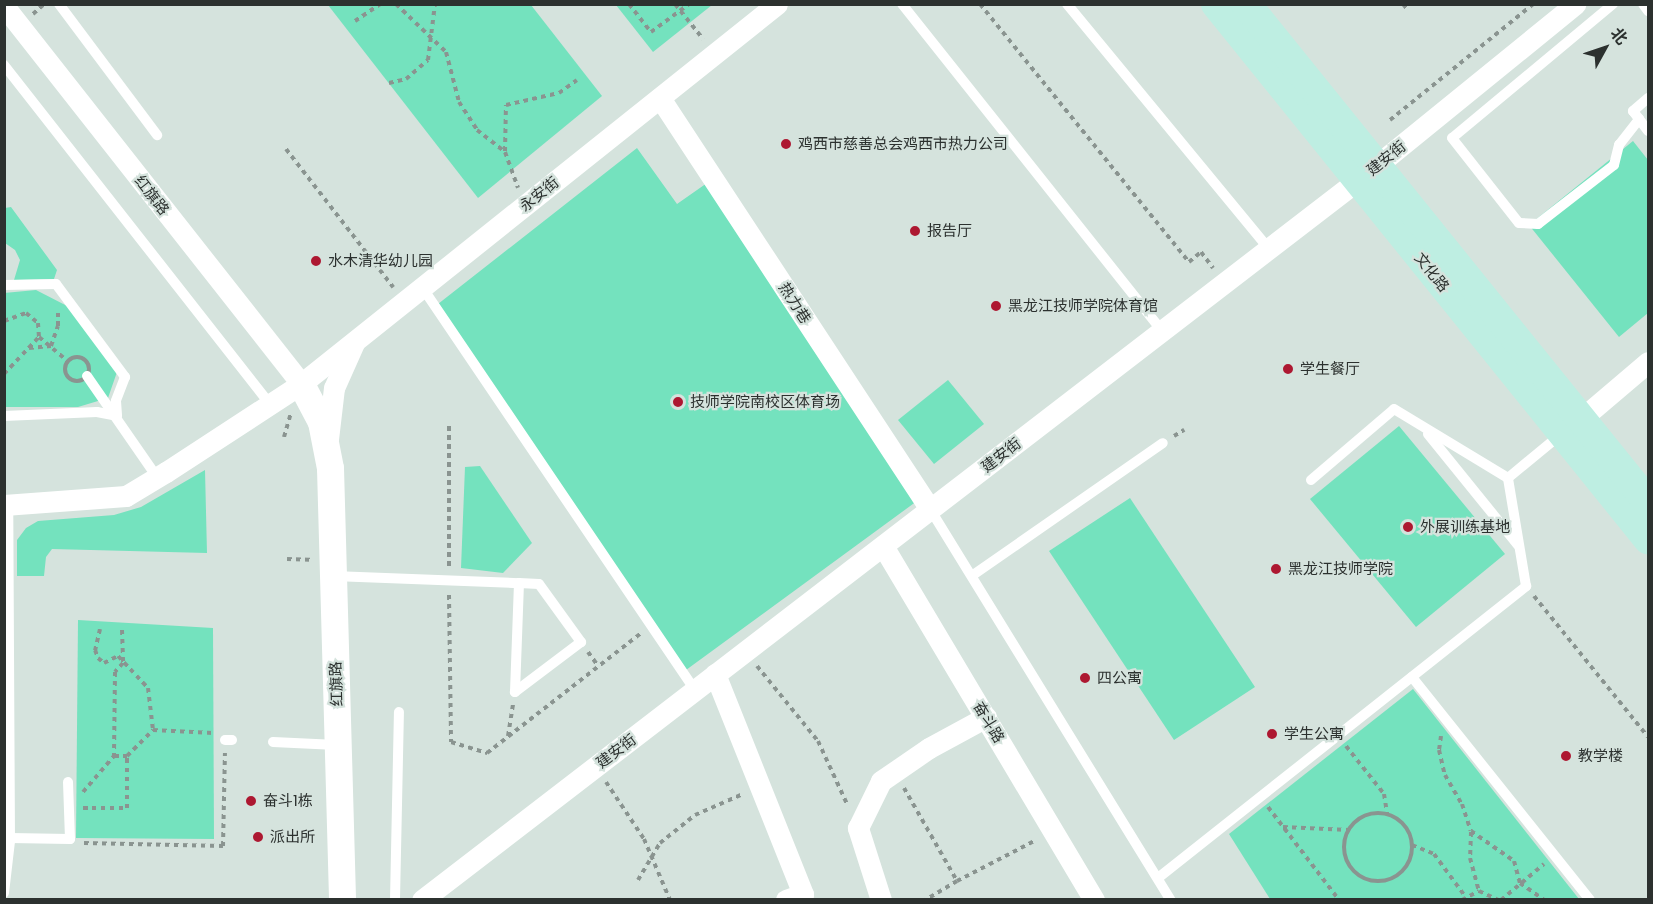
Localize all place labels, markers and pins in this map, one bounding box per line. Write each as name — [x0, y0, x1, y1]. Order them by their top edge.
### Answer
place label: 鸡西市慈善总会鸡西市热力公司 — [798, 135, 1008, 153]
marker: 鸡西市慈善总会鸡西市热力公司 — [779, 137, 793, 151]
place label: 报告厅 — [927, 222, 972, 240]
marker: 报告厅 — [908, 224, 922, 238]
place label: 水木清华幼儿园 — [328, 252, 433, 270]
marker: 水木清华幼儿园 — [309, 254, 323, 268]
place label: 黑龙江技师学院体育馆 — [1008, 297, 1158, 315]
marker: 黑龙江技师学院体育馆 — [989, 299, 1003, 313]
place label: 学生餐厅 — [1300, 360, 1360, 378]
marker: 学生餐厅 — [1281, 362, 1295, 376]
place label: 技师学院南校区体育场 — [690, 393, 840, 411]
marker: 技师学院南校区体育场 — [671, 395, 685, 409]
place label: 外展训练基地 — [1420, 518, 1510, 536]
marker: 外展训练基地 — [1401, 520, 1415, 534]
place label: 黑龙江技师学院 — [1288, 560, 1393, 578]
marker: 黑龙江技师学院 — [1269, 562, 1283, 576]
place label: 四公寓 — [1097, 669, 1142, 687]
marker: 四公寓 — [1078, 671, 1092, 685]
place label: 学生公寓 — [1284, 725, 1344, 743]
marker: 学生公寓 — [1265, 727, 1279, 741]
place label: 教学楼 — [1578, 747, 1623, 765]
marker: 教学楼 — [1559, 749, 1573, 763]
place label: 奋斗1栋 — [263, 792, 313, 810]
marker: 奋斗1栋 — [244, 794, 258, 808]
place label: 派出所 — [270, 828, 315, 846]
marker: 派出所 — [251, 830, 265, 844]

